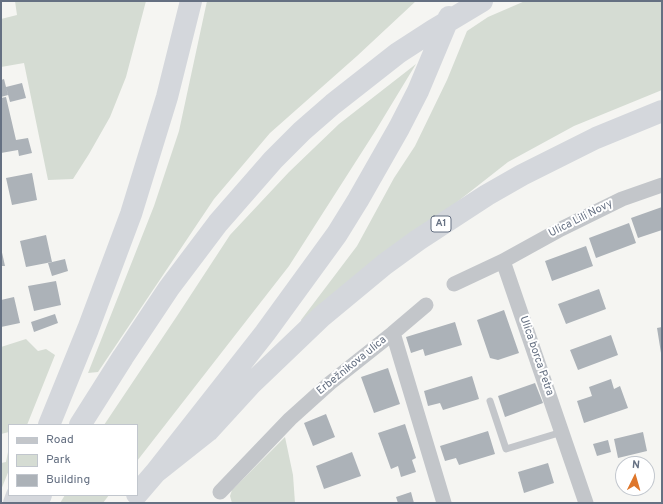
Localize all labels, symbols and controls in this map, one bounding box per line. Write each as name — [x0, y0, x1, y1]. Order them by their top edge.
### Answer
street label: Ulica Lili Novy — [547, 197, 615, 241]
road number: A1 — [431, 216, 451, 232]
street label: Ulica borca Petra — [516, 314, 556, 398]
street label: Erbežnikova ulica — [314, 334, 390, 398]
legend — [8, 424, 138, 496]
text: Road — [46, 432, 74, 448]
text: Park — [46, 452, 71, 468]
north arrow — [615, 456, 655, 496]
text: N — [631, 458, 641, 472]
text: Building — [46, 472, 90, 488]

